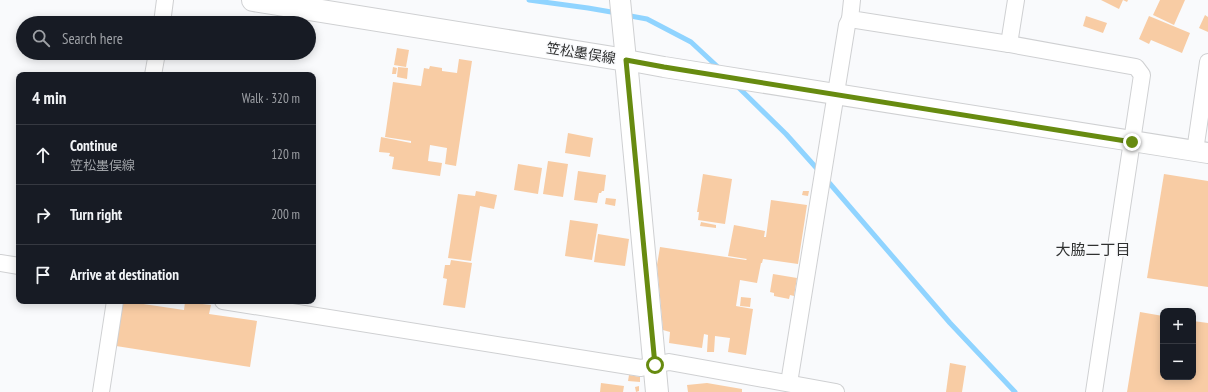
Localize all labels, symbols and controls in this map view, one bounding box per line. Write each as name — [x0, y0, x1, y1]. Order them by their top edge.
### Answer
search box — [16, 16, 316, 60]
icon: search — [30, 27, 52, 49]
text: Search here — [62, 29, 123, 48]
street label: 笠松墨俣線 — [545, 39, 617, 67]
text: 4 min — [32, 87, 66, 109]
text: Walk · 320 m — [242, 90, 300, 107]
route end — [1123, 133, 1141, 151]
text: Continue — [70, 136, 117, 155]
icon: ahead — [32, 144, 54, 166]
text: 120 m — [271, 146, 300, 163]
text: 笠松墨俣線 — [70, 157, 135, 174]
icon: right — [32, 204, 54, 226]
text: Turn right — [70, 205, 122, 224]
text: 200 m — [271, 206, 300, 223]
district label: 大脇二丁目 — [1055, 240, 1131, 259]
icon: arrive — [32, 264, 54, 286]
text: Arrive at destination — [70, 265, 179, 284]
map controls — [1160, 308, 1196, 380]
button: + — [1160, 308, 1196, 344]
button: − — [1160, 344, 1196, 380]
route start — [646, 356, 664, 374]

